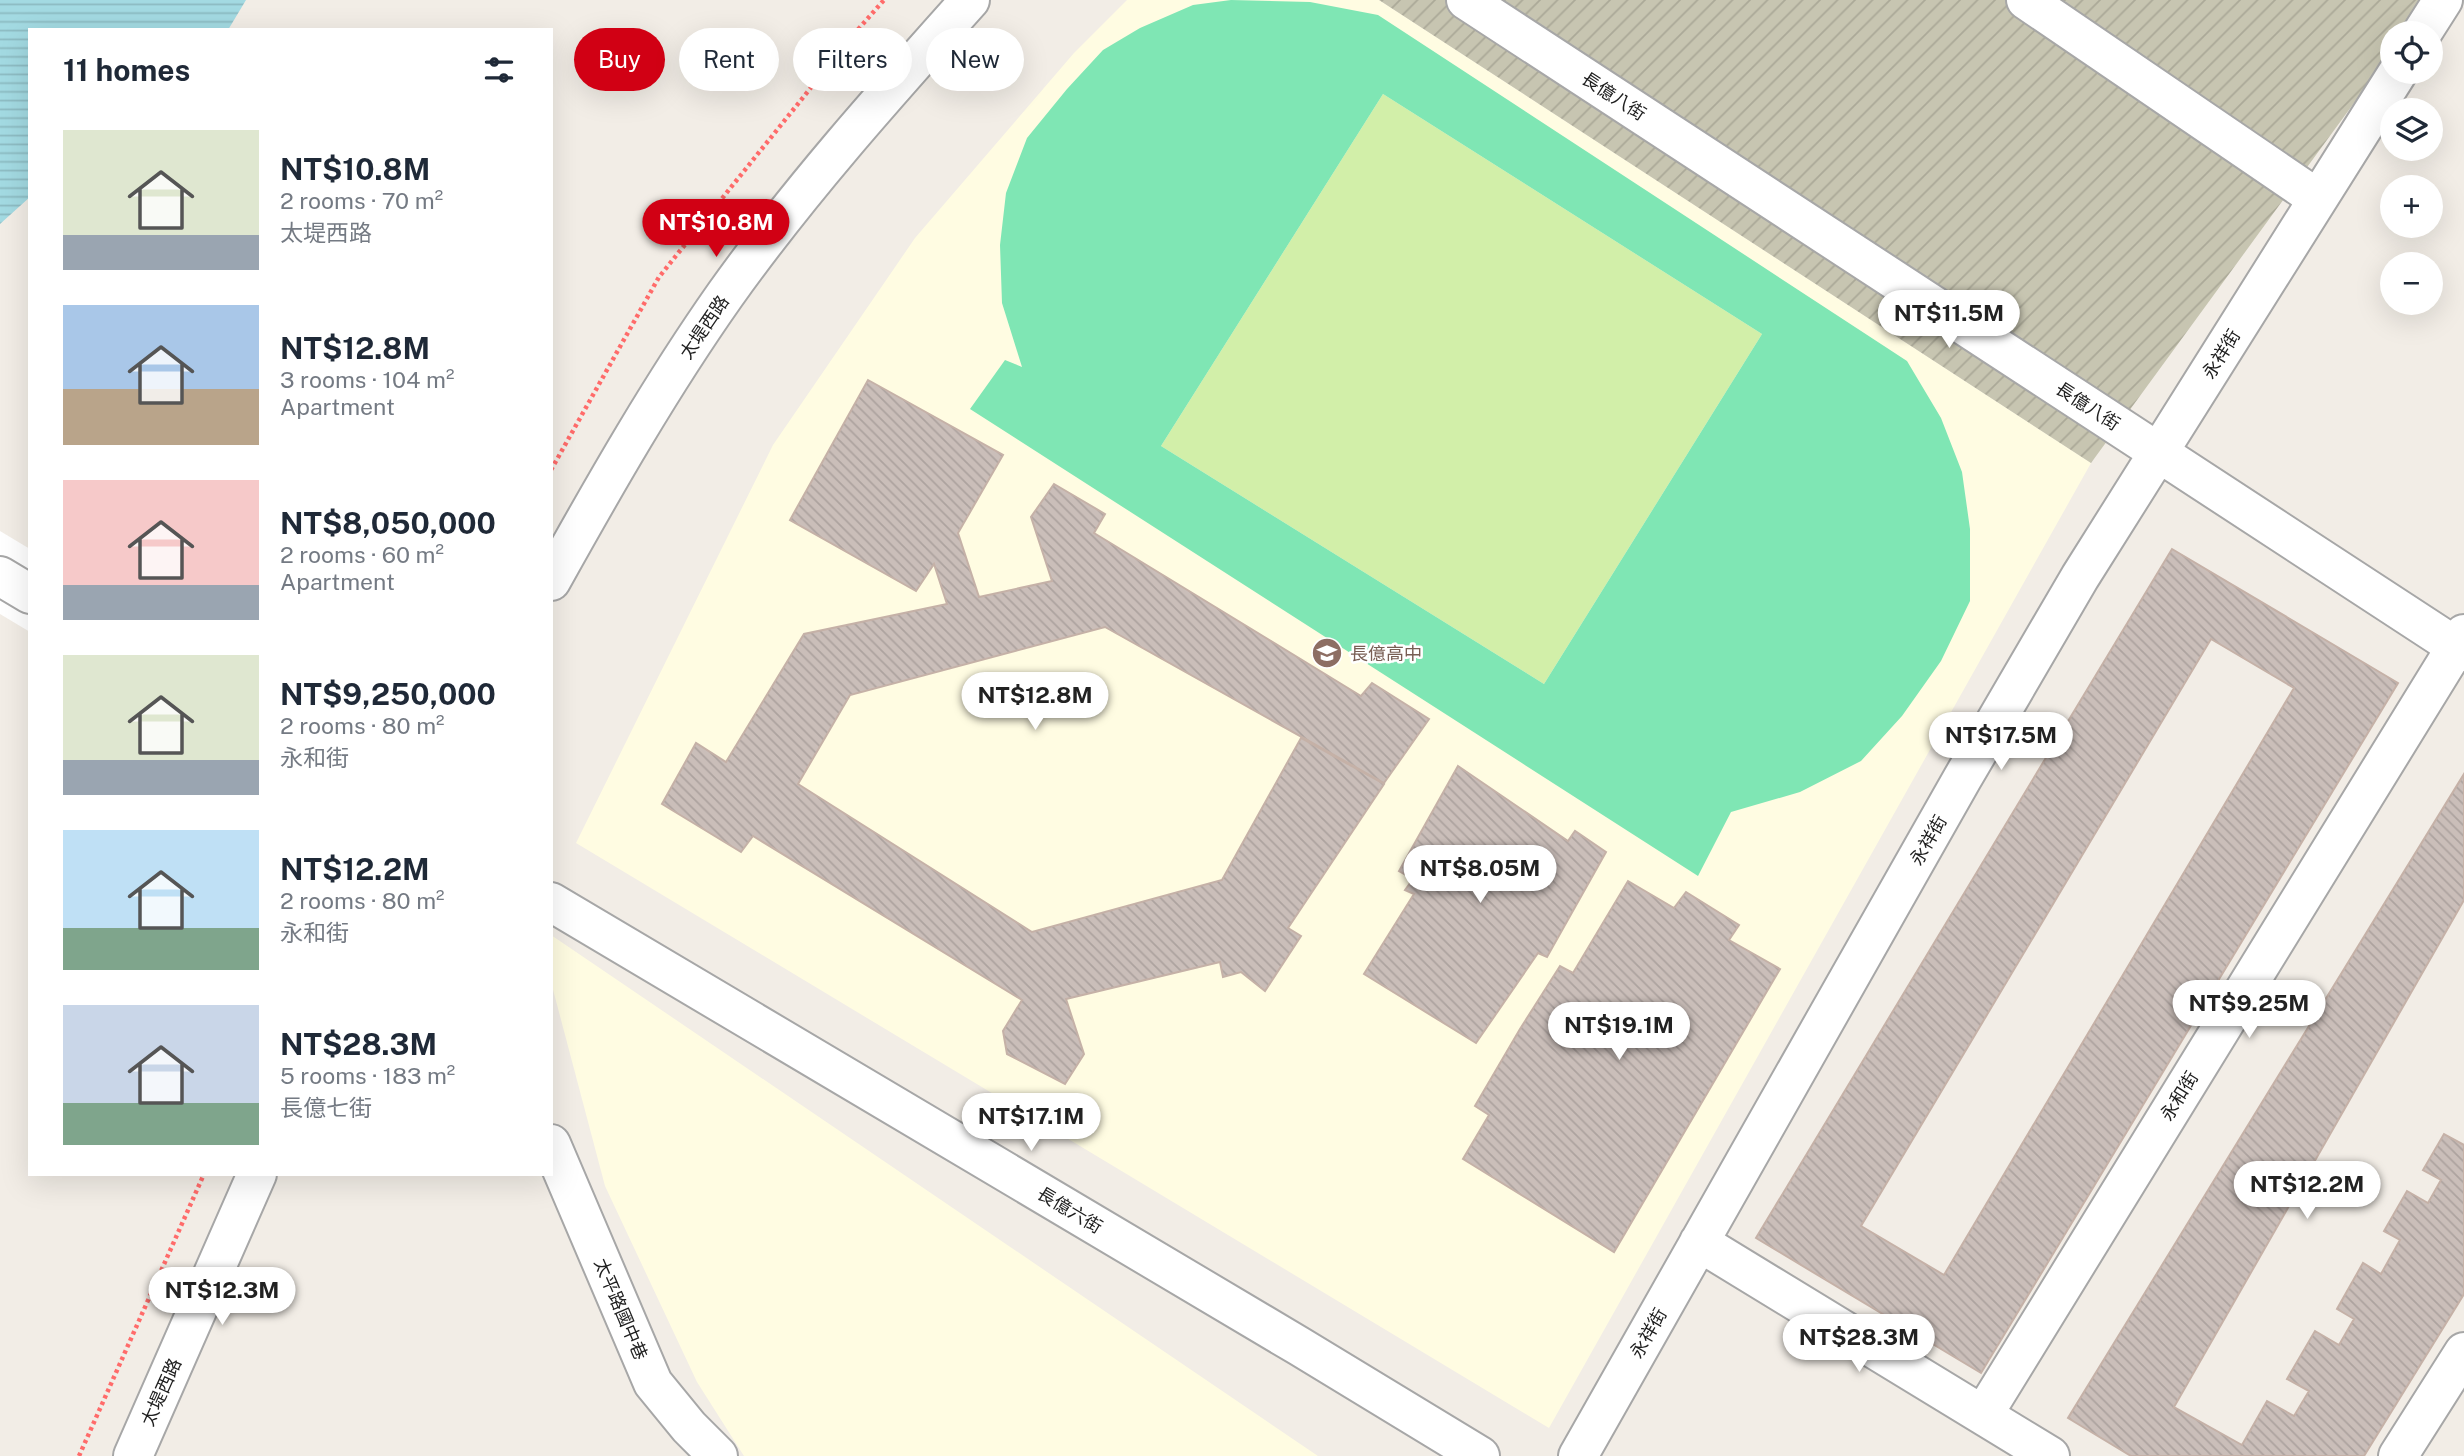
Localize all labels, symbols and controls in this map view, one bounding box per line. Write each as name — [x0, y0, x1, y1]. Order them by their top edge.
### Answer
map controls — [2380, 21, 2443, 315]
button: locate — [2380, 21, 2443, 84]
chip: Buy — [574, 28, 665, 91]
chip: Rent — [679, 28, 779, 91]
chip: Filters — [793, 28, 912, 91]
chip: New — [926, 28, 1024, 91]
icon: filters — [480, 51, 518, 89]
text: 11 homes — [63, 52, 190, 88]
street label: 長億八街 — [1578, 68, 1650, 124]
button: layers — [2380, 98, 2443, 161]
text: NT$10.8M — [280, 151, 430, 187]
icon: home — [119, 158, 203, 242]
button: + — [2380, 175, 2443, 238]
text: 2 rooms · 70 m² — [280, 187, 443, 214]
pin: NT$10.8M — [644, 200, 788, 259]
text: NT$10.8M — [658, 208, 774, 235]
text: 太堤西路 — [280, 219, 372, 246]
button: − — [2380, 252, 2443, 315]
pin: NT$11.5M — [1877, 290, 2021, 350]
street label: 太堤西路 — [675, 291, 733, 363]
text: NT$11.5M — [1894, 299, 2004, 326]
street label: 永祥街 — [2198, 326, 2244, 382]
text: NT$12.8M — [280, 330, 430, 366]
icon: home — [119, 333, 203, 417]
text: 3 rooms · 104 m² — [280, 366, 454, 393]
street label: 長億八街 — [2052, 378, 2124, 434]
text: Apartment — [280, 393, 395, 420]
text: NT$8,050,000 — [280, 505, 496, 541]
icon: home — [119, 508, 203, 592]
text: 2 rooms · 60 m² — [280, 541, 444, 568]
text: Apartment — [280, 568, 395, 595]
school or university icon: 長億高中 — [1310, 636, 1344, 670]
place label: 長億高中 — [1350, 643, 1422, 664]
pin: NT$12.8M — [963, 672, 1107, 732]
text: NT$9,250,000 — [280, 676, 496, 712]
text: NT$12.8M — [978, 681, 1093, 708]
icon: home — [119, 683, 203, 767]
text: 2 rooms · 80 m² — [280, 712, 445, 739]
pin: NT$17.5M — [1929, 712, 2073, 772]
text: NT$17.5M — [1945, 721, 2057, 748]
text: 永和街 — [280, 744, 349, 771]
street label: 永祥街 — [1905, 811, 1951, 869]
pin: NT$8.05M — [1408, 846, 1552, 905]
text: NT$12.2M — [280, 851, 430, 887]
text: NT$8.05M — [1420, 854, 1540, 881]
icon: home — [119, 858, 203, 942]
text: 2 rooms · 80 m² — [280, 887, 445, 914]
text: 永和街 — [280, 919, 349, 946]
pin: NT$9.25M — [2177, 981, 2321, 1040]
text: NT$9.25M — [2189, 989, 2309, 1016]
pin: NT$19.1M — [1547, 1002, 1691, 1062]
text: NT$19.1M — [1564, 1011, 1674, 1038]
text: NT$28.3M — [280, 1026, 437, 1062]
icon: home — [119, 1033, 203, 1117]
text: 5 rooms · 183 m² — [280, 1062, 455, 1089]
street label: 永和街 — [2156, 1068, 2202, 1124]
text: 長億七街 — [280, 1094, 372, 1121]
pin: NT$17.1M — [959, 1094, 1103, 1153]
text: NT$17.1M — [978, 1102, 1084, 1129]
pin: NT$12.2M — [2235, 1162, 2379, 1221]
text: NT$12.2M — [2250, 1170, 2364, 1197]
street label: 長億六街 — [1034, 1182, 1106, 1238]
street label: 太平路國中巷 — [590, 1255, 652, 1363]
pin: NT$12.3M — [150, 1268, 294, 1327]
text: NT$12.3M — [165, 1276, 279, 1303]
street label: 永祥街 — [1625, 1304, 1671, 1362]
pin: NT$28.3M — [1787, 1314, 1931, 1374]
text: NT$28.3M — [1799, 1323, 1919, 1350]
street label: 太堤西路 — [137, 1355, 185, 1429]

